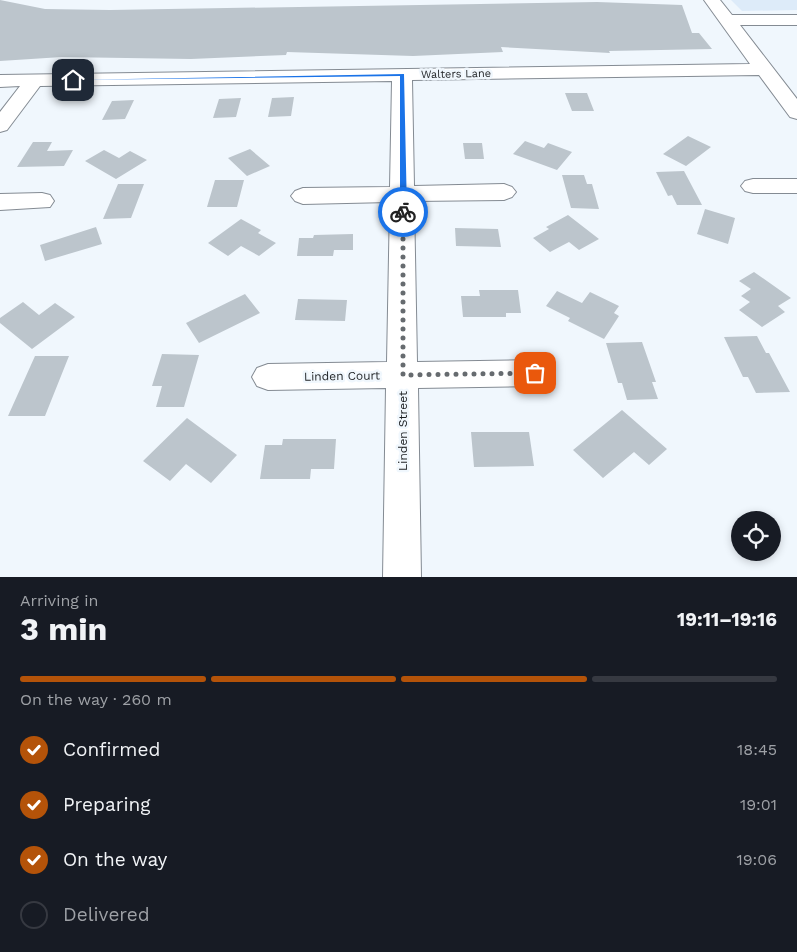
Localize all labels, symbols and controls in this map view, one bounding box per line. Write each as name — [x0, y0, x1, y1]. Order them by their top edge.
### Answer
pin — [52, 59, 94, 101]
icon: home — [59, 66, 87, 94]
street label: Walters Lane — [421, 67, 491, 81]
courier — [378, 187, 428, 237]
icon: bike — [389, 198, 417, 226]
pin — [514, 352, 556, 394]
icon: bag — [521, 359, 549, 387]
street label: Linden Court — [304, 368, 380, 384]
street label: Linden Street — [396, 391, 410, 471]
map controls — [731, 511, 781, 561]
button: locate — [731, 511, 781, 561]
text: Arriving in — [20, 591, 98, 610]
text: 19:11–19:16 — [677, 608, 777, 631]
text: 3 min — [20, 610, 107, 648]
text: On the way · 260 m — [20, 690, 172, 709]
icon: check — [20, 736, 48, 764]
text: Confirmed — [63, 738, 160, 761]
text: 18:45 — [737, 740, 777, 759]
icon: check — [20, 791, 48, 819]
text: Preparing — [63, 793, 150, 816]
text: 19:01 — [740, 795, 777, 814]
icon: check — [20, 846, 48, 874]
text: On the way — [63, 848, 167, 871]
text: 19:06 — [736, 850, 777, 869]
text: Delivered — [63, 903, 150, 926]

